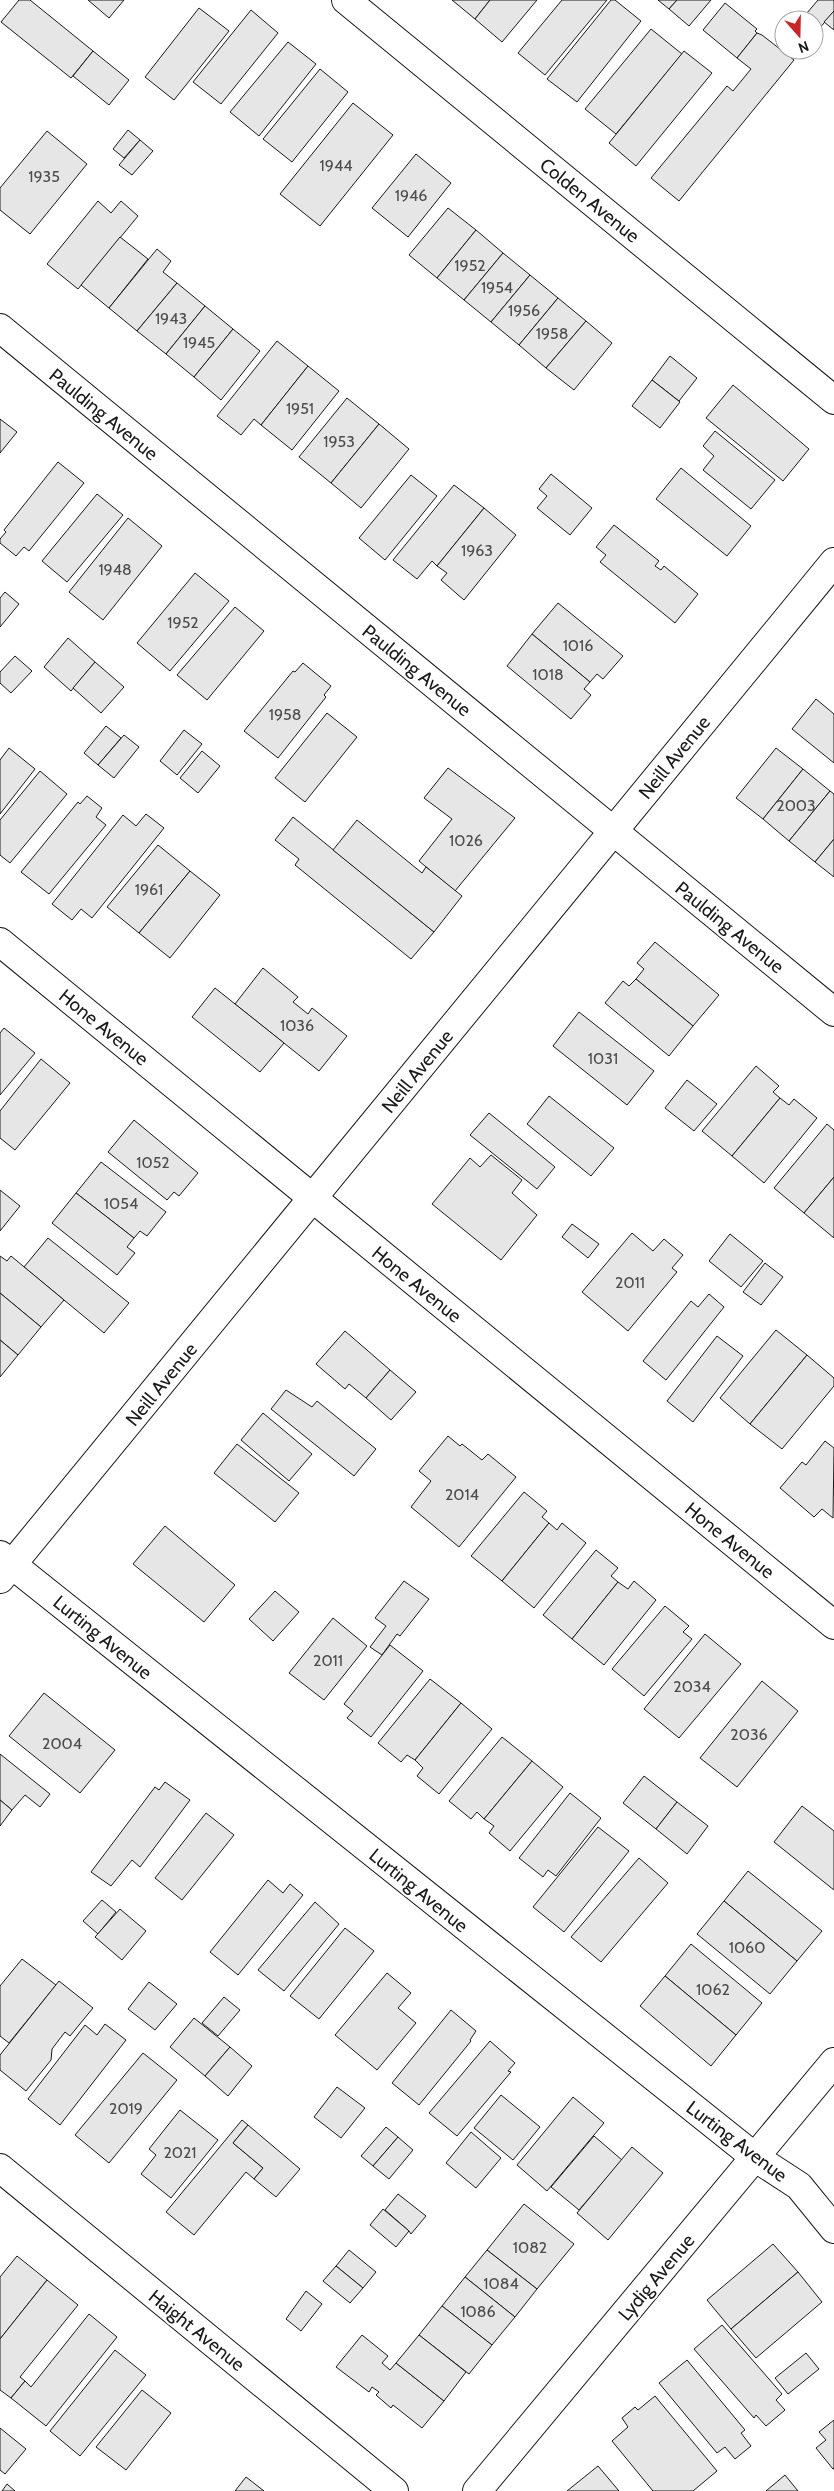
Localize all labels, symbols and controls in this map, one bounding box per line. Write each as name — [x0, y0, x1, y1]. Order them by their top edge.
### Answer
north arrow — [774, 10, 824, 60]
text: N — [796, 37, 811, 57]
street label: Colden Avenue — [535, 153, 644, 248]
house number: 1944 — [320, 156, 352, 175]
house number: 1935 — [28, 167, 60, 186]
house number: 1946 — [395, 186, 427, 205]
house number: 1952 — [454, 256, 486, 275]
house number: 1954 — [481, 278, 513, 297]
house number: 1956 — [508, 301, 540, 320]
house number: 1943 — [155, 309, 187, 328]
house number: 1958 — [536, 324, 568, 343]
house number: 1945 — [183, 333, 215, 352]
street label: Paulding Avenue — [45, 364, 163, 465]
house number: 1951 — [286, 399, 314, 418]
house number: 1953 — [323, 432, 355, 451]
house number: 1963 — [461, 541, 493, 560]
house number: 1948 — [98, 560, 132, 579]
house number: 1952 — [167, 613, 199, 632]
street label: Paulding Avenue — [358, 620, 476, 721]
house number: 1016 — [563, 636, 593, 655]
house number: 1018 — [532, 665, 564, 684]
house number: 1958 — [269, 705, 301, 724]
street label: Neill Avenue — [634, 711, 715, 804]
house number: 2003 — [776, 796, 816, 815]
house number: 1026 — [449, 831, 483, 850]
street label: Paulding Avenue — [671, 877, 789, 978]
house number: 1961 — [135, 880, 163, 899]
street label: Hone Avenue — [54, 984, 153, 1071]
house number: 1036 — [280, 1016, 314, 1035]
street label: Neill Avenue — [377, 1025, 458, 1118]
house number: 1031 — [588, 1049, 618, 1068]
house number: 1052 — [136, 1153, 170, 1172]
house number: 1054 — [104, 1194, 138, 1213]
street label: Hone Avenue — [367, 1241, 466, 1328]
house number: 2011 — [615, 1273, 645, 1292]
street label: Neill Avenue — [121, 1338, 202, 1431]
house number: 2014 — [445, 1485, 479, 1504]
street label: Hone Avenue — [680, 1497, 779, 1584]
street label: Lurting Avenue — [49, 1591, 157, 1684]
house number: 2011 — [313, 1651, 343, 1670]
house number: 2034 — [673, 1677, 711, 1696]
house number: 2036 — [730, 1725, 768, 1744]
house number: 2004 — [42, 1734, 82, 1753]
street label: Lurting Avenue — [365, 1844, 473, 1937]
house number: 1060 — [729, 1938, 765, 1957]
house number: 1062 — [696, 1980, 730, 1999]
street label: Lurting Avenue — [682, 2096, 792, 2187]
house number: 2019 — [109, 2099, 143, 2118]
house number: 2021 — [163, 2143, 197, 2162]
street label: Lydig Avenue — [613, 2229, 699, 2325]
house number: 1082 — [513, 2238, 547, 2257]
house number: 1084 — [483, 2274, 519, 2293]
street label: Haight Avenue — [144, 2285, 250, 2376]
house number: 1086 — [460, 2302, 496, 2321]

